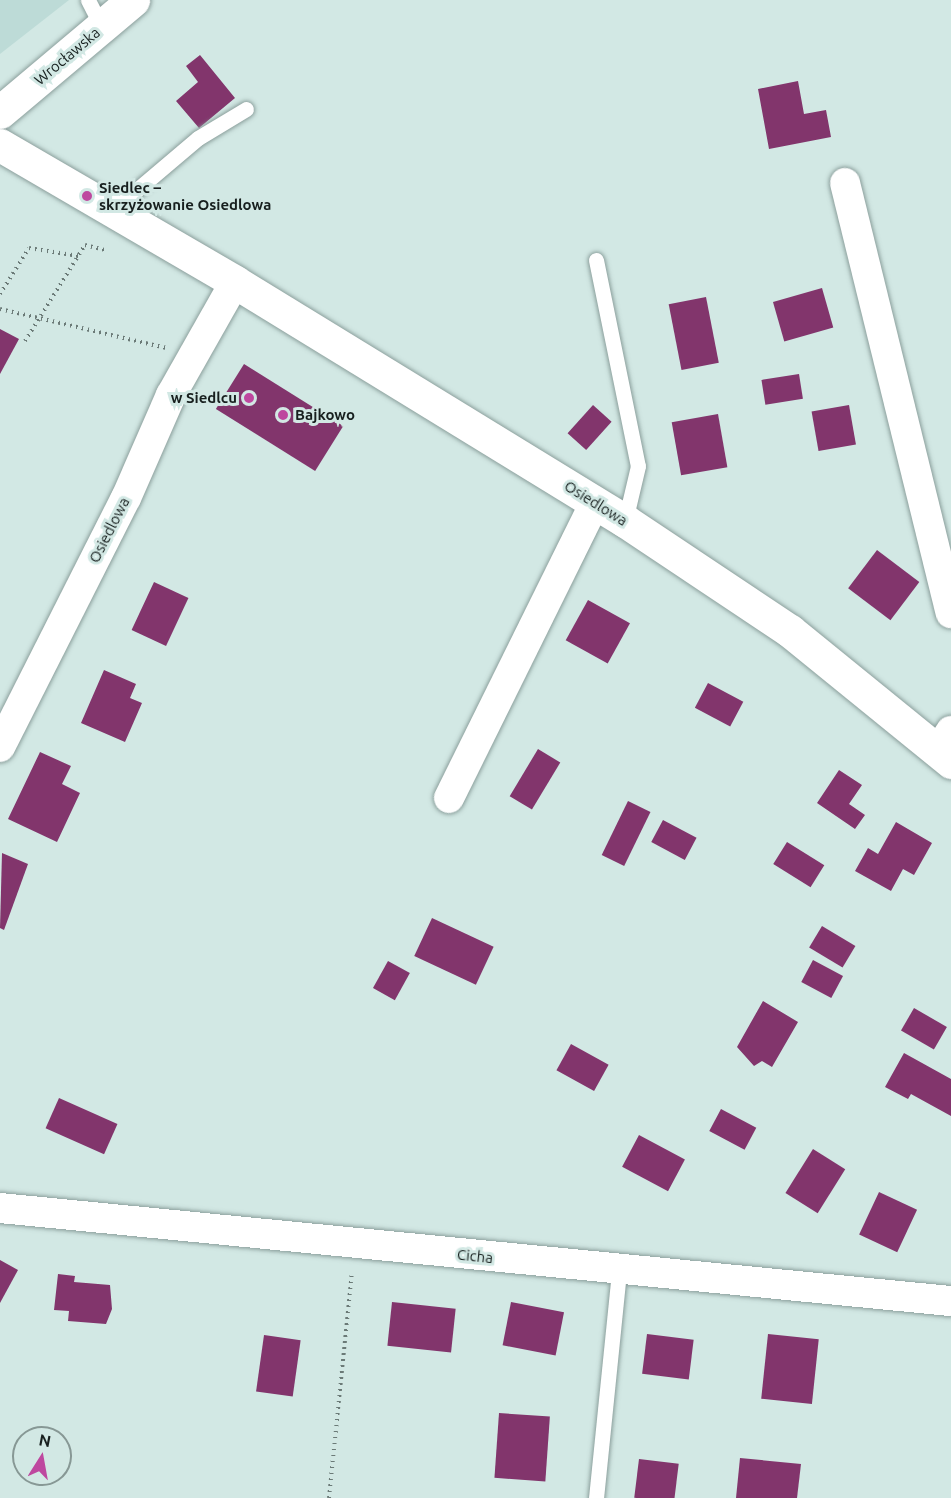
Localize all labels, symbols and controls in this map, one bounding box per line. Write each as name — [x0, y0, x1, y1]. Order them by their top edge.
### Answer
street label: Wrocławska — [30, 23, 104, 89]
place label: Siedlec – skrzyżowanie Osiedlowa — [99, 178, 271, 213]
marker: Siedlec – skrzyżowanie Osiedlowa — [80, 189, 94, 203]
place label: w Siedlcu — [171, 389, 237, 407]
marker: w Siedlcu — [242, 391, 256, 405]
place label: Bajkowo — [295, 406, 355, 424]
marker: Bajkowo — [276, 408, 290, 422]
street label: Osiedlowa — [561, 477, 631, 529]
street label: Osiedlowa — [85, 494, 133, 566]
street label: Cicha — [456, 1245, 494, 1267]
north arrow — [12, 1426, 72, 1486]
text: N — [37, 1430, 53, 1450]

